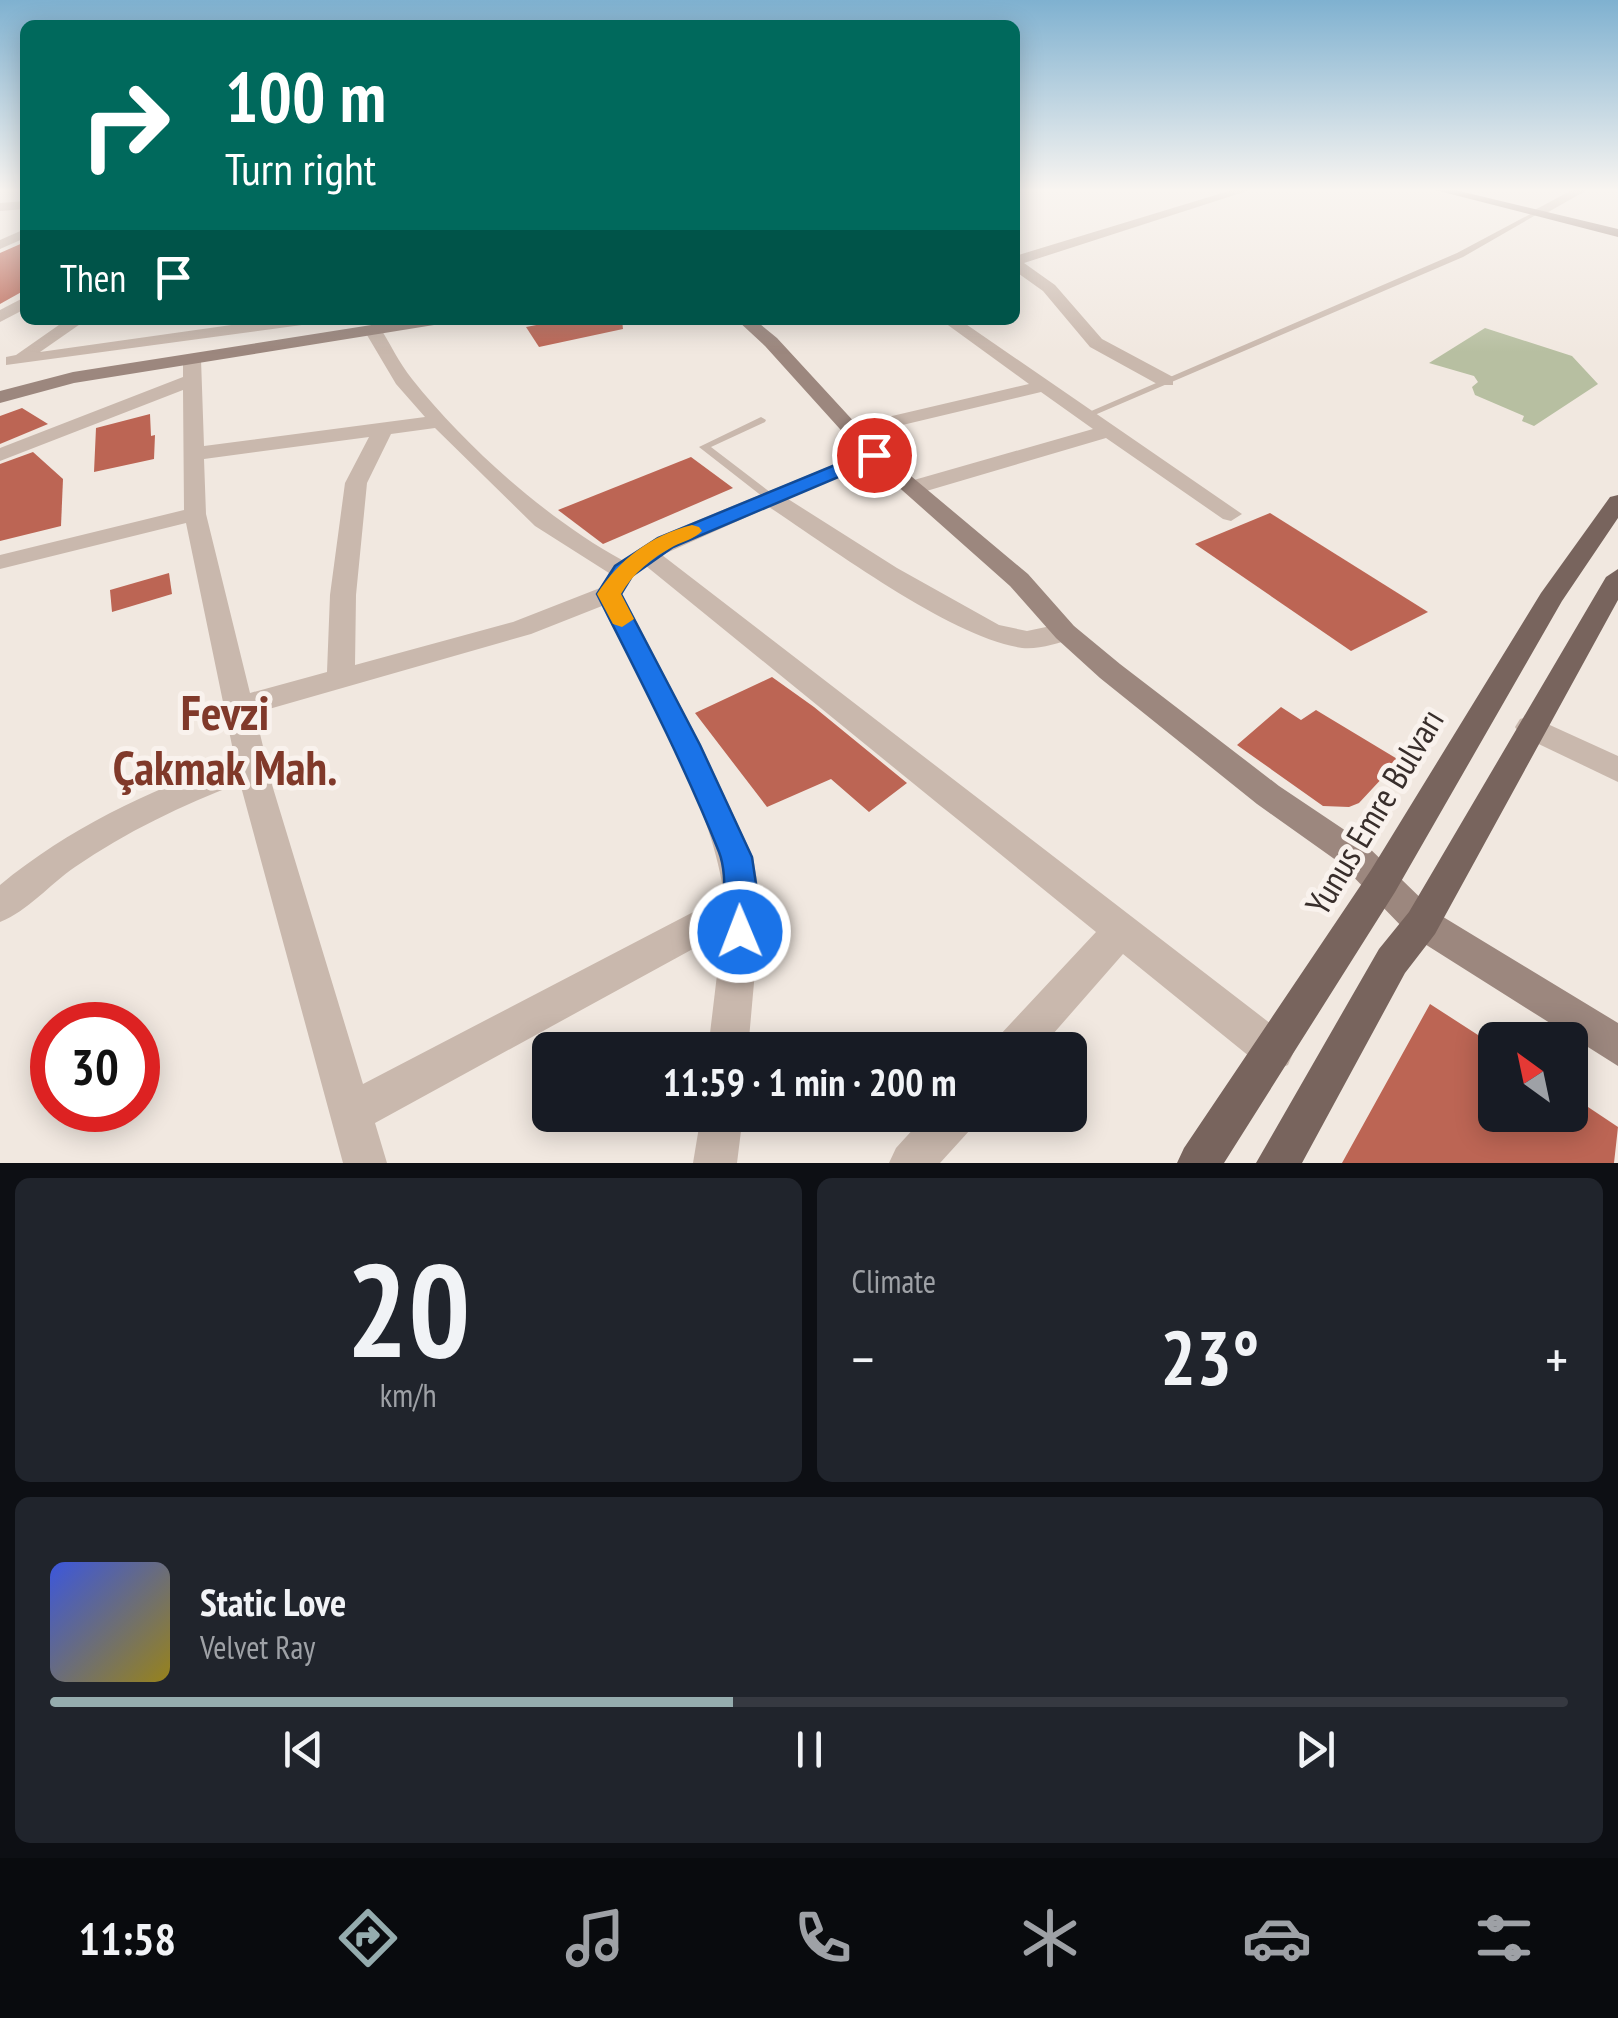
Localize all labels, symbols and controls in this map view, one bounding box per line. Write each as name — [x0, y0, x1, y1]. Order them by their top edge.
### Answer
text: 100 m — [225, 51, 386, 141]
icon: right — [60, 60, 190, 190]
text: Turn right — [225, 139, 376, 197]
icon: arrive — [146, 250, 201, 305]
text: Then — [60, 253, 126, 302]
pin — [832, 413, 917, 498]
icon: arrive — [847, 428, 902, 483]
district label: Fevzi Çakmak Mah. — [113, 681, 337, 798]
street label: Yunus Emre Bulvarı — [1294, 700, 1454, 923]
position arrow — [688, 880, 792, 984]
speed limit sign: 30 — [30, 1002, 160, 1132]
north arrow — [1478, 1022, 1588, 1132]
map controls — [1478, 1022, 1588, 1132]
text: 11:59 · 1 min · 200 m — [663, 1057, 956, 1106]
text: 20 — [346, 1225, 470, 1393]
text: Climate — [852, 1260, 936, 1302]
text: 23° — [1160, 1309, 1259, 1406]
text: − — [852, 1323, 874, 1394]
text: + — [1545, 1323, 1568, 1394]
text: km/h — [380, 1374, 437, 1416]
text: Static Love — [200, 1577, 346, 1626]
text: Velvet Ray — [200, 1626, 315, 1668]
icon: previous — [276, 1722, 331, 1777]
icon: pause — [782, 1722, 837, 1777]
icon: next — [1288, 1722, 1343, 1777]
icon: directions — [333, 1903, 403, 1973]
icon: music — [560, 1903, 630, 1973]
icon: phone — [788, 1903, 858, 1973]
icon: climate — [1015, 1903, 1085, 1973]
icon: car — [1242, 1903, 1312, 1973]
icon: filters — [1469, 1903, 1539, 1973]
text: 11:58 — [79, 1909, 176, 1967]

